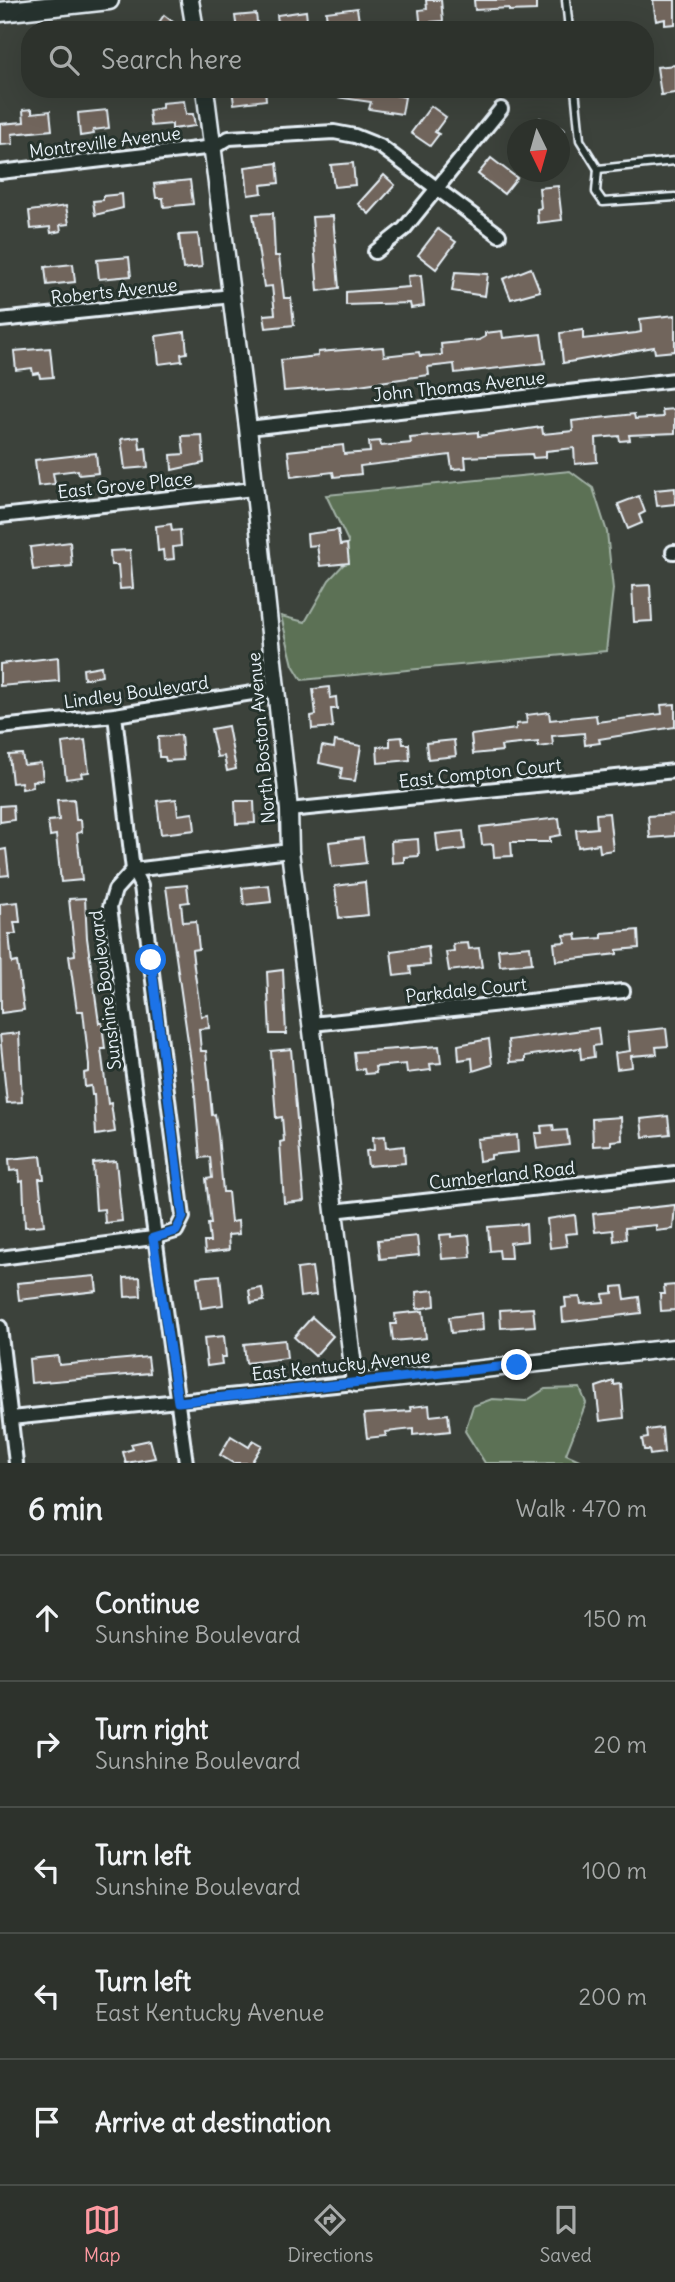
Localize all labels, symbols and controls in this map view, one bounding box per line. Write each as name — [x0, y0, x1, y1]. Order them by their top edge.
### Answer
search box — [21, 21, 654, 98]
icon: search — [45, 41, 83, 79]
text: Search here — [101, 43, 242, 76]
north arrow — [507, 119, 570, 182]
street label: Montreville Avenue — [28, 121, 182, 163]
street label: Roberts Avenue — [50, 273, 178, 309]
street label: John Thomas Avenue — [372, 366, 546, 406]
street label: East Grove Place — [56, 466, 194, 504]
street label: North Boston Avenue — [242, 651, 280, 825]
street label: Lindley Boulevard — [62, 670, 210, 714]
street label: East Compton Court — [398, 753, 562, 793]
street label: Sunshine Boulevard — [84, 908, 126, 1071]
route start — [135, 944, 166, 975]
street label: Parkdale Court — [404, 972, 528, 1008]
street label: Cumberland Road — [428, 1156, 577, 1194]
street label: East Kentucky Avenue — [251, 1344, 431, 1386]
route end — [501, 1349, 532, 1380]
text: 6 min — [28, 1490, 103, 1528]
text: Walk · 470 m — [516, 1494, 647, 1523]
text: Continue — [95, 1587, 200, 1620]
icon: ahead — [28, 1599, 66, 1637]
text: 150 m — [584, 1604, 647, 1633]
text: Sunshine Boulevard — [95, 1620, 300, 1649]
text: Turn right — [95, 1713, 208, 1746]
icon: right — [28, 1725, 66, 1763]
text: 20 m — [594, 1730, 647, 1759]
text: Sunshine Boulevard — [95, 1746, 300, 1775]
text: Turn left — [95, 1839, 191, 1872]
icon: left — [28, 1851, 66, 1889]
text: 100 m — [582, 1856, 647, 1885]
text: Sunshine Boulevard — [95, 1872, 300, 1901]
text: Turn left — [95, 1965, 191, 1998]
icon: left — [28, 1977, 66, 2015]
text: 200 m — [578, 1982, 647, 2011]
text: East Kentucky Avenue — [95, 1998, 324, 2027]
icon: arrive — [28, 2103, 66, 2141]
text: Arrive at destination — [95, 2106, 331, 2139]
tab: Map — [83, 2201, 121, 2267]
tab: Directions — [288, 2201, 373, 2267]
tab: Saved — [540, 2201, 592, 2267]

